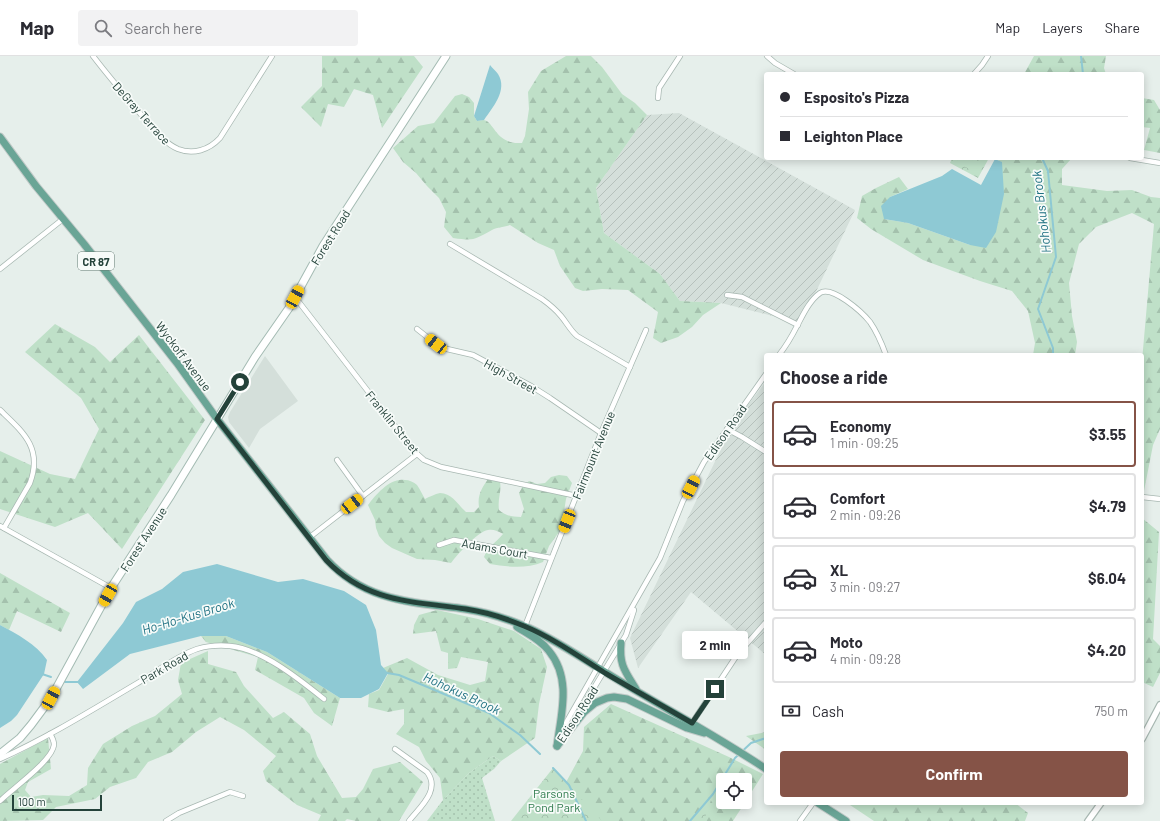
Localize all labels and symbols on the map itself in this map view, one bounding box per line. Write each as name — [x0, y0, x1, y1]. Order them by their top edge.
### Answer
street label: DeGray Terrace — [110, 79, 174, 147]
water label: Hohokus Brook — [1028, 169, 1054, 254]
street label: Forest Road — [307, 207, 353, 267]
road number: CR 87 — [78, 252, 114, 270]
car — [284, 284, 306, 310]
street label: Wyckoff Avenue — [153, 319, 215, 393]
car — [423, 332, 449, 356]
street label: High Street — [482, 356, 540, 396]
route start — [231, 373, 249, 391]
street label: Franklin Street — [363, 388, 423, 456]
street label: Edison Road — [701, 402, 749, 462]
street label: Fairmount Avenue — [569, 409, 617, 501]
car — [680, 474, 702, 500]
car — [339, 492, 365, 516]
street label: Forest Avenue — [117, 504, 169, 574]
car — [557, 508, 577, 534]
street label: Adams Court — [461, 535, 529, 561]
car — [97, 582, 119, 608]
water label: Ho-Ho-Kus Brook — [140, 594, 237, 638]
callout: 2 min — [682, 631, 748, 659]
street label: Park Road — [138, 648, 190, 686]
water label: Hohokus Brook — [421, 668, 504, 718]
route end — [706, 680, 724, 698]
street label: Edison Road — [554, 683, 600, 745]
car — [40, 685, 62, 711]
park label: Parsons Pond Park — [528, 786, 580, 814]
scale bar — [12, 793, 102, 812]

